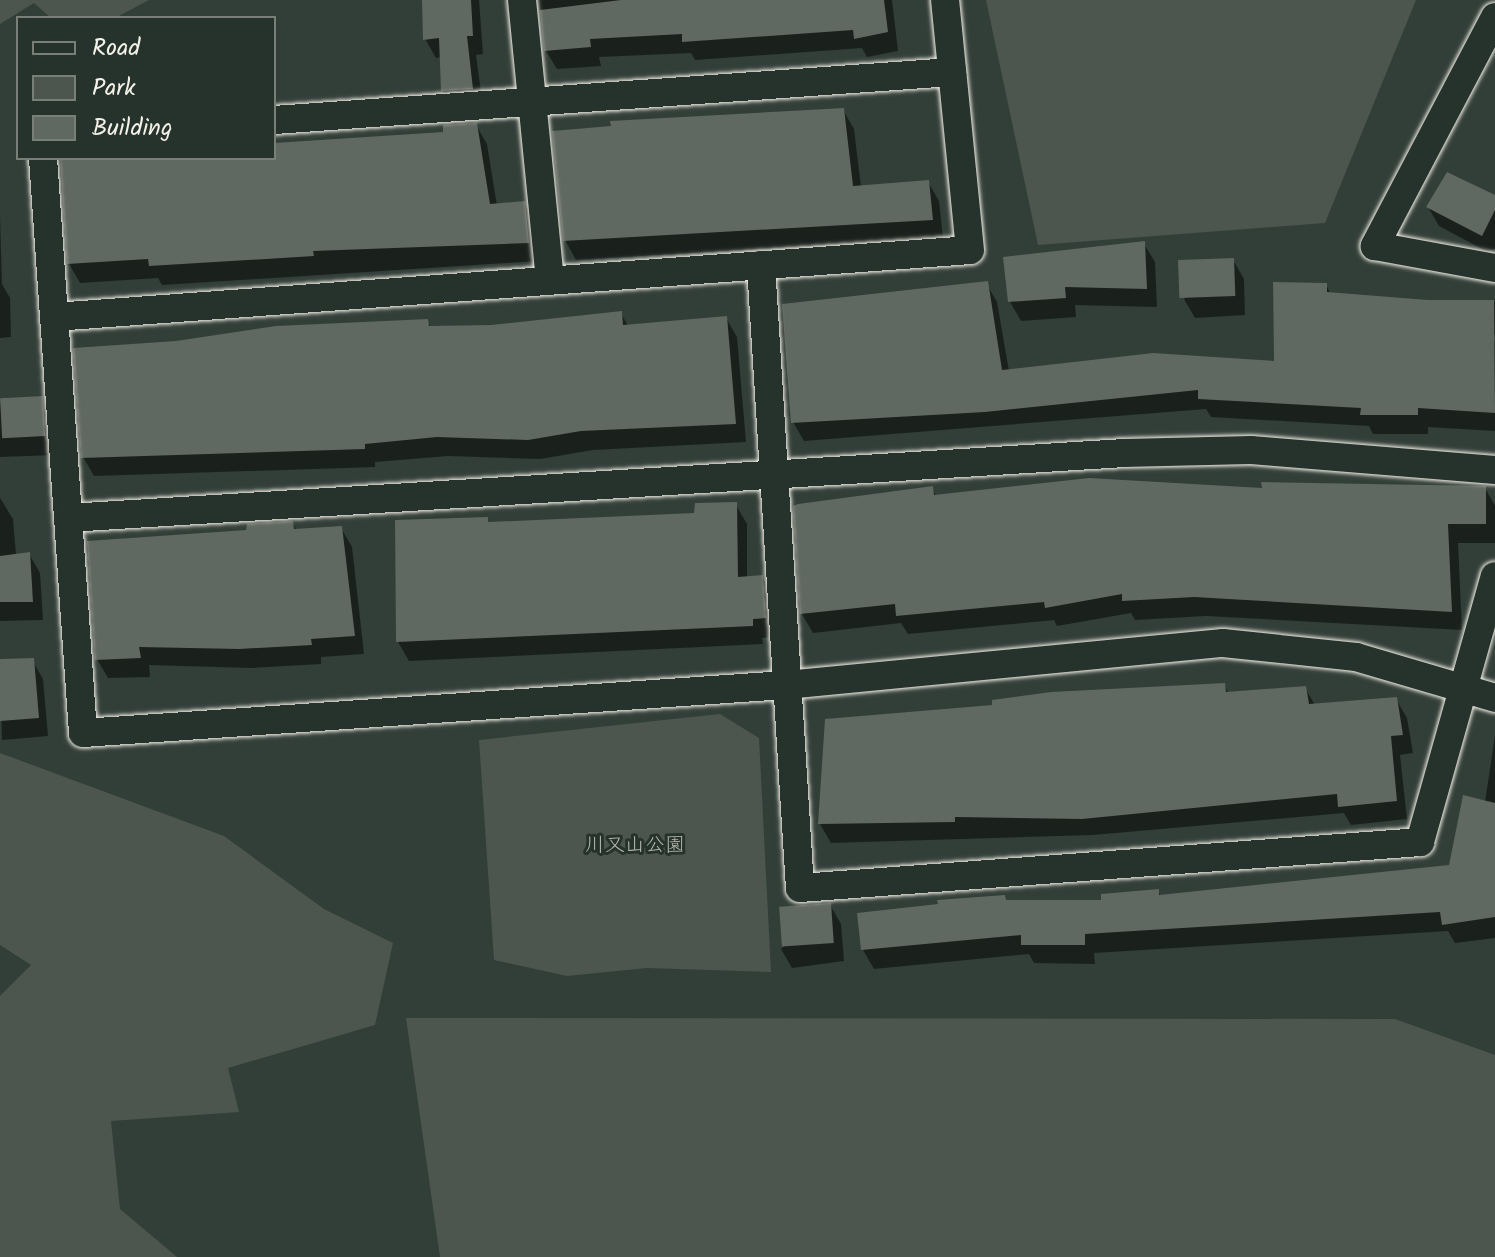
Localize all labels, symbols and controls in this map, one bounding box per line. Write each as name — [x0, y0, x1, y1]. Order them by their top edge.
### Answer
legend — [16, 16, 276, 160]
text: Road — [92, 29, 140, 68]
text: Park — [92, 69, 136, 108]
text: Building — [92, 109, 172, 148]
park label: 川又山公園 — [585, 834, 685, 858]

